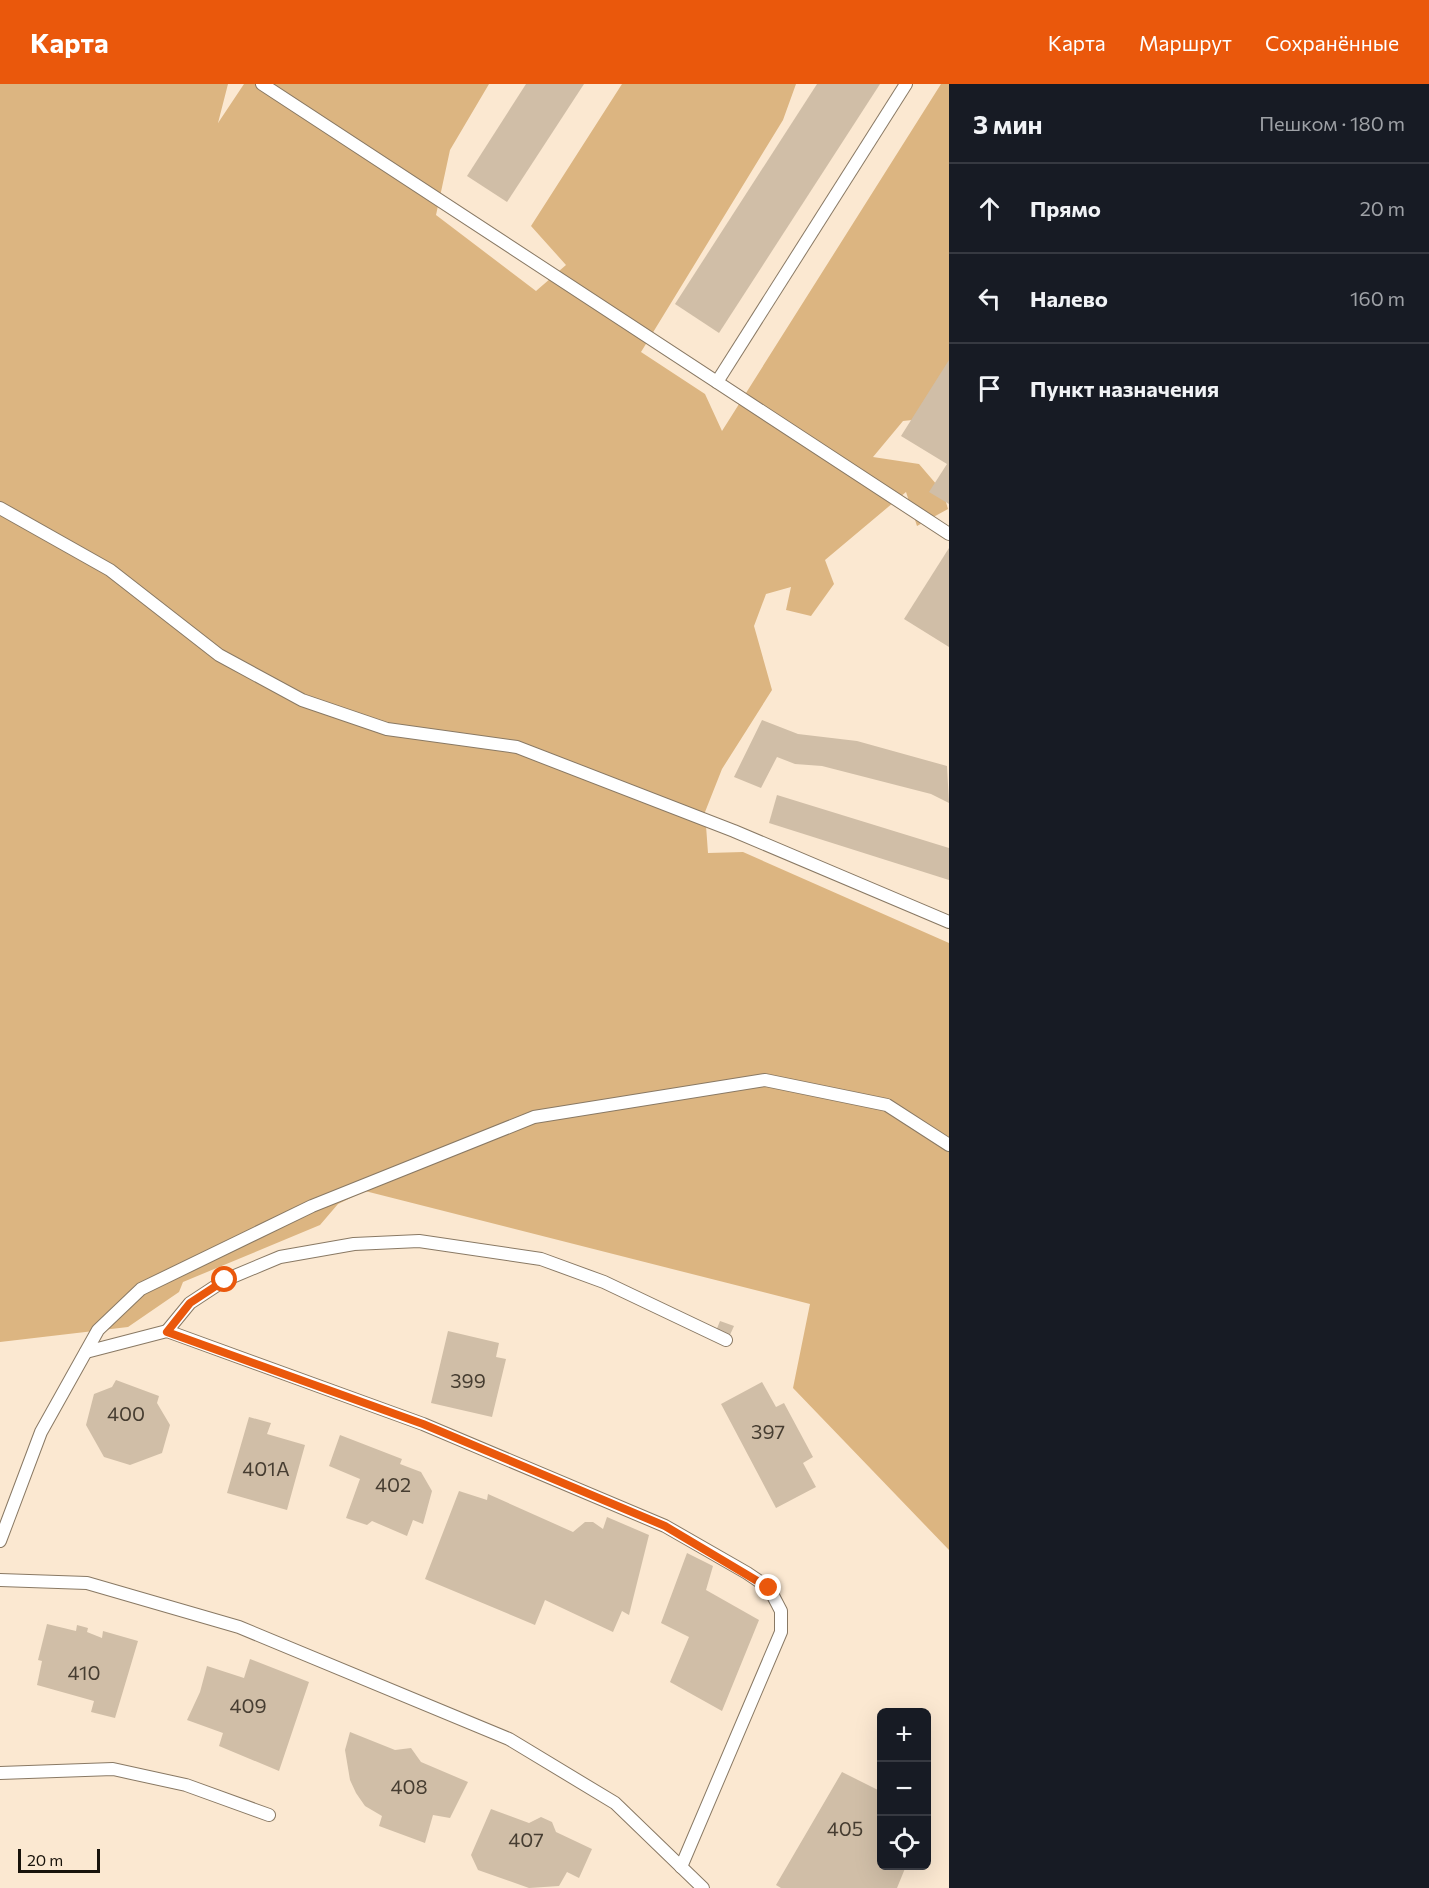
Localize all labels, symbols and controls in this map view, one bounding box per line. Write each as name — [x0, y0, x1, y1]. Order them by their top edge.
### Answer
text: Карта — [30, 25, 109, 59]
text: Карта — [1048, 30, 1106, 55]
text: Маршрут — [1139, 30, 1232, 55]
text: Сохранённые — [1265, 30, 1399, 55]
text: 3 мин — [973, 108, 1043, 139]
text: Пешком · 180 m — [1259, 111, 1405, 135]
icon: ahead — [973, 192, 1006, 225]
text: Прямо — [1030, 195, 1101, 222]
text: 20 m — [1360, 196, 1405, 220]
icon: left — [973, 282, 1006, 315]
text: Налево — [1030, 285, 1108, 312]
text: 160 m — [1350, 286, 1405, 310]
icon: arrive — [973, 372, 1006, 405]
text: Пункт назначения — [1030, 375, 1219, 402]
route start — [211, 1266, 237, 1292]
house number: 399 — [450, 1368, 486, 1392]
house number: 400 — [107, 1401, 145, 1425]
house number: 397 — [751, 1419, 785, 1443]
house number: 401А — [242, 1456, 290, 1480]
house number: 402 — [375, 1472, 411, 1496]
route end — [755, 1574, 781, 1600]
house number: 410 — [68, 1660, 101, 1684]
house number: 409 — [229, 1693, 267, 1717]
map controls — [877, 1708, 931, 1870]
button: + — [877, 1708, 931, 1762]
button: − — [877, 1762, 931, 1816]
house number: 408 — [390, 1774, 428, 1798]
house number: 405 — [827, 1816, 863, 1840]
button: locate — [877, 1816, 931, 1870]
house number: 407 — [508, 1827, 544, 1851]
scale bar — [18, 1846, 100, 1874]
text: 20 m — [27, 1850, 63, 1869]

